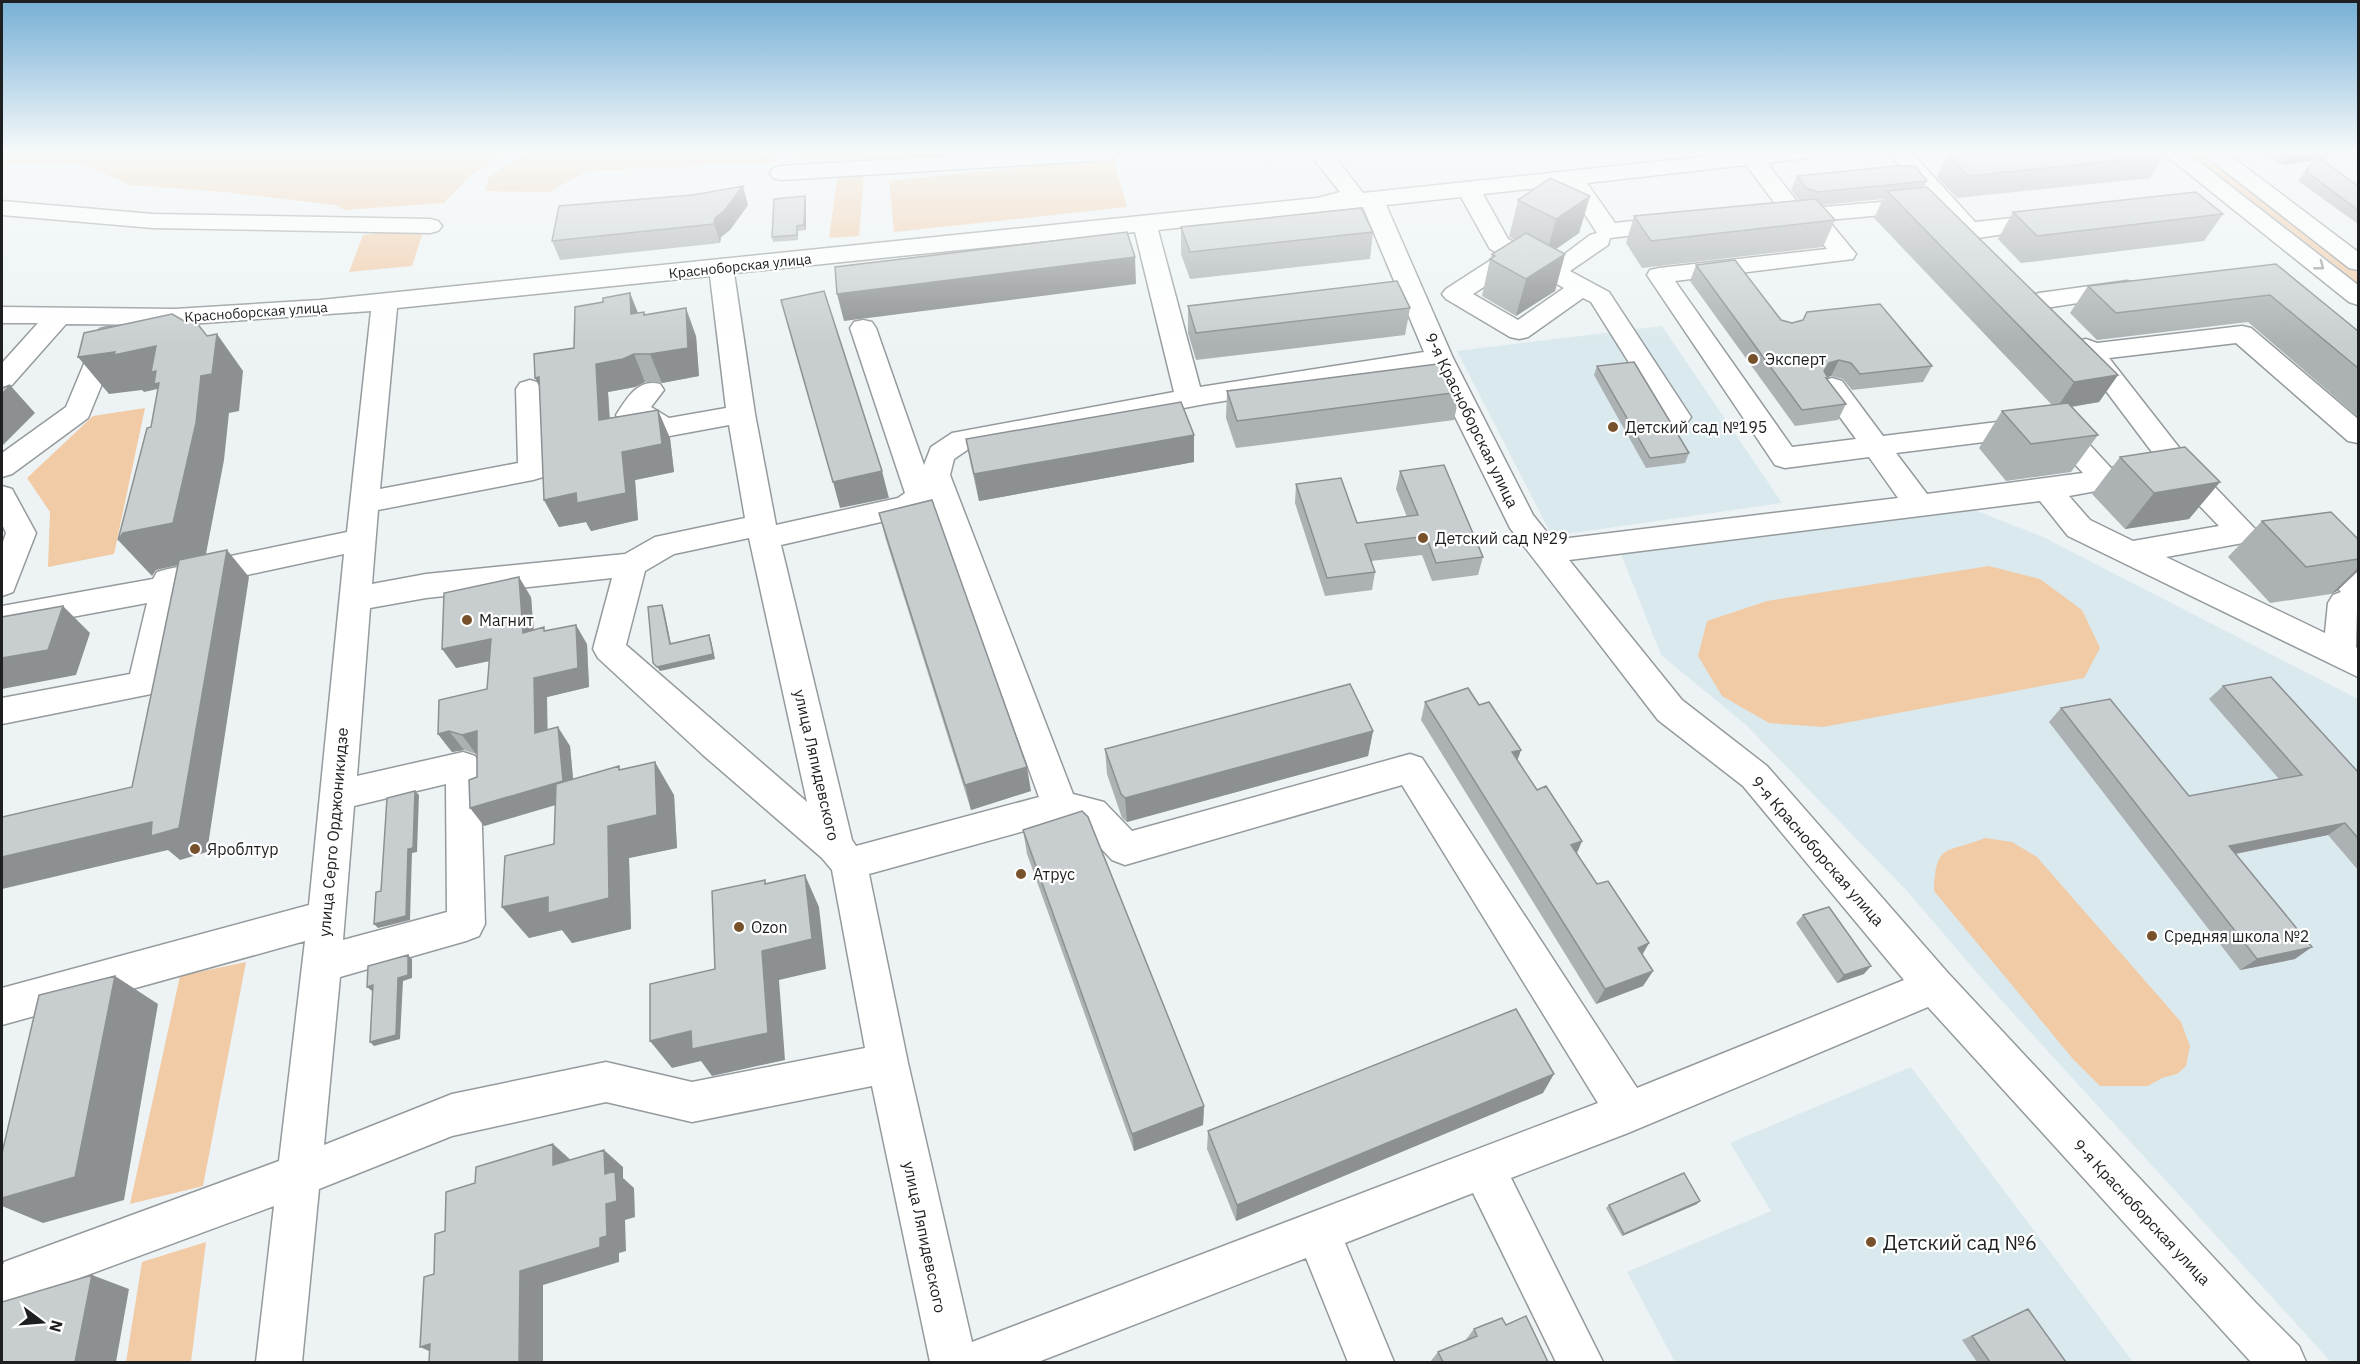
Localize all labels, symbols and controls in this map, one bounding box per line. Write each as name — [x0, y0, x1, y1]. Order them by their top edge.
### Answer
street label: Красноборская улица — [668, 249, 813, 282]
one-way arrow — [2313, 259, 2324, 270]
street label: Красноборская улица — [184, 298, 329, 326]
street label: 9-я Красноборская улица — [1421, 329, 1523, 511]
place label: Эксперт — [1765, 349, 1827, 369]
marker: Эксперт — [1746, 352, 1760, 366]
place label: Детский сад №195 — [1625, 417, 1767, 437]
marker: Детский сад №195 — [1606, 420, 1620, 434]
place label: Детский сад №29 — [1435, 528, 1568, 548]
marker: Детский сад №29 — [1416, 531, 1430, 545]
place label: Магнит — [479, 610, 534, 630]
marker: Магнит — [460, 613, 474, 627]
street label: улица Ляпидевского — [790, 687, 844, 843]
street label: улица Серго Орджоникидзе — [314, 726, 352, 937]
street label: 9-я Красноборская улица — [1747, 772, 1889, 930]
place label: Яроблтур — [207, 839, 279, 859]
marker: Яроблтур — [188, 842, 202, 856]
place label: Атрус — [1033, 864, 1075, 884]
marker: Атрус — [1014, 867, 1028, 881]
place label: Ozon — [751, 917, 788, 937]
marker: Ozon — [732, 920, 746, 934]
place label: Средняя школа №2 — [2164, 926, 2309, 946]
marker: Средняя школа №2 — [2145, 929, 2159, 943]
street label: 9-я Красноборская улица — [2069, 1135, 2215, 1290]
street label: улица Ляпидевского — [899, 1159, 951, 1315]
place label: Детский сад №6 — [1883, 1229, 2037, 1256]
marker: Детский сад №6 — [1864, 1235, 1878, 1249]
north arrow — [12, 1292, 72, 1352]
text: N — [45, 1318, 68, 1334]

